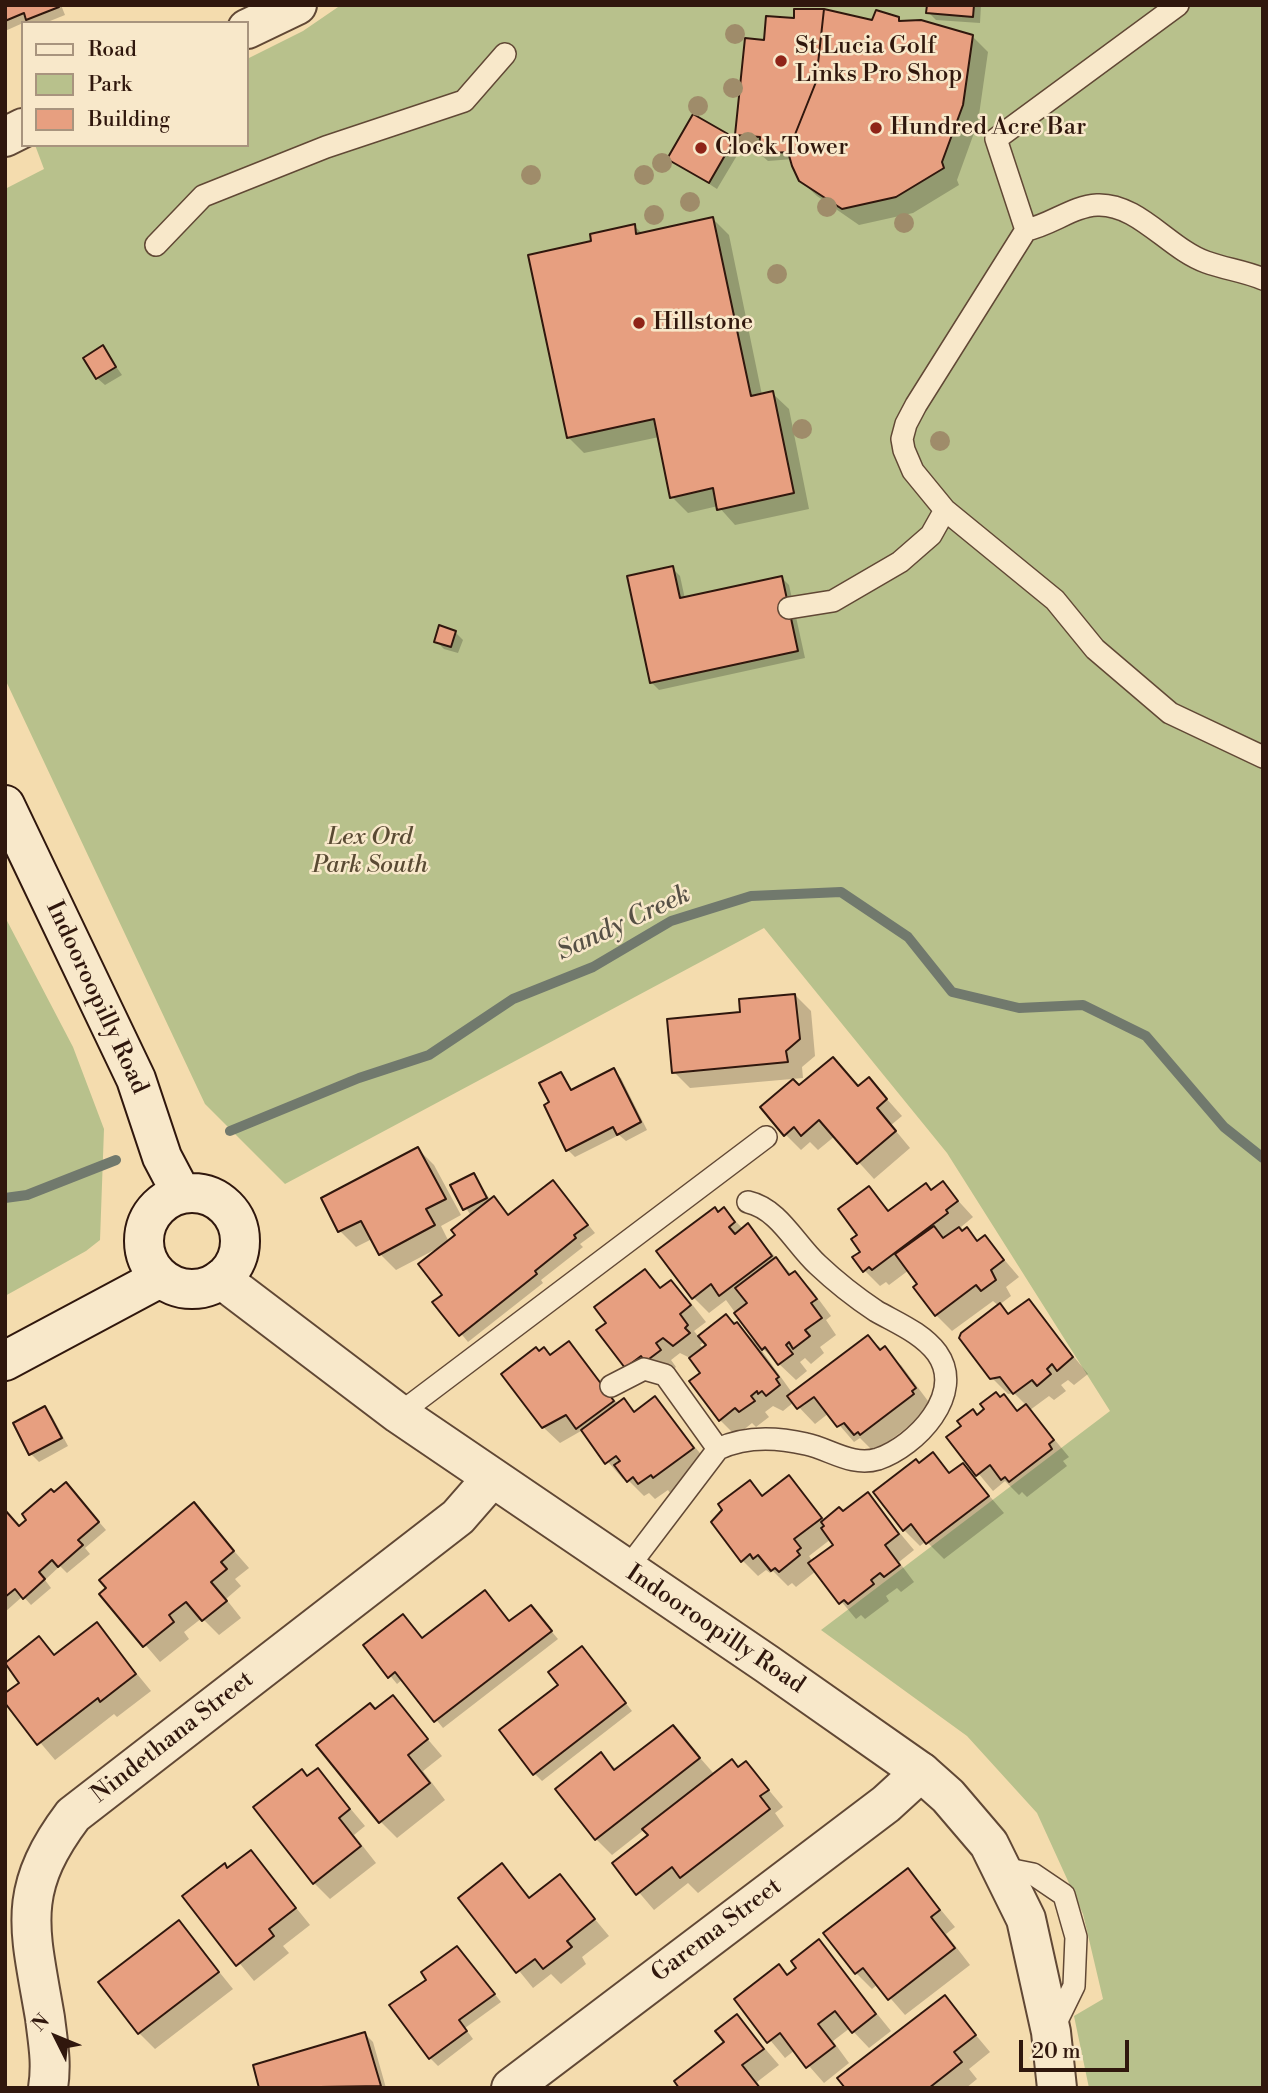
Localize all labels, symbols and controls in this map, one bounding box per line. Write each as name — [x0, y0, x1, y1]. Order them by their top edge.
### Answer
legend — [21, 21, 248, 147]
place label: St Lucia Golf Links Pro Shop — [795, 33, 962, 89]
text: Road — [88, 37, 137, 63]
marker: St Lucia Golf Links Pro Shop — [773, 53, 789, 69]
text: Park — [88, 72, 132, 98]
text: Building — [88, 107, 170, 133]
place label: Hundred Acre Bar — [890, 114, 1086, 142]
marker: Hundred Acre Bar — [868, 120, 884, 136]
place label: Clock Tower — [715, 134, 848, 162]
marker: Clock Tower — [693, 140, 709, 156]
place label: Hillstone — [653, 309, 753, 337]
marker: Hillstone — [631, 315, 647, 331]
park label: Lex Ord Park South — [312, 824, 428, 880]
water label: Sandy Creek — [552, 879, 696, 969]
street label: Indooroopilly Road — [39, 897, 153, 1099]
street label: Indooroopilly Road — [620, 1560, 810, 1700]
street label: Nindethana Street — [86, 1666, 260, 1810]
street label: Garema Street — [646, 1873, 788, 1989]
north arrow — [21, 2002, 91, 2072]
text: N — [27, 2009, 55, 2036]
scale bar — [1023, 2026, 1133, 2070]
text: 20 m — [1032, 2039, 1081, 2065]

